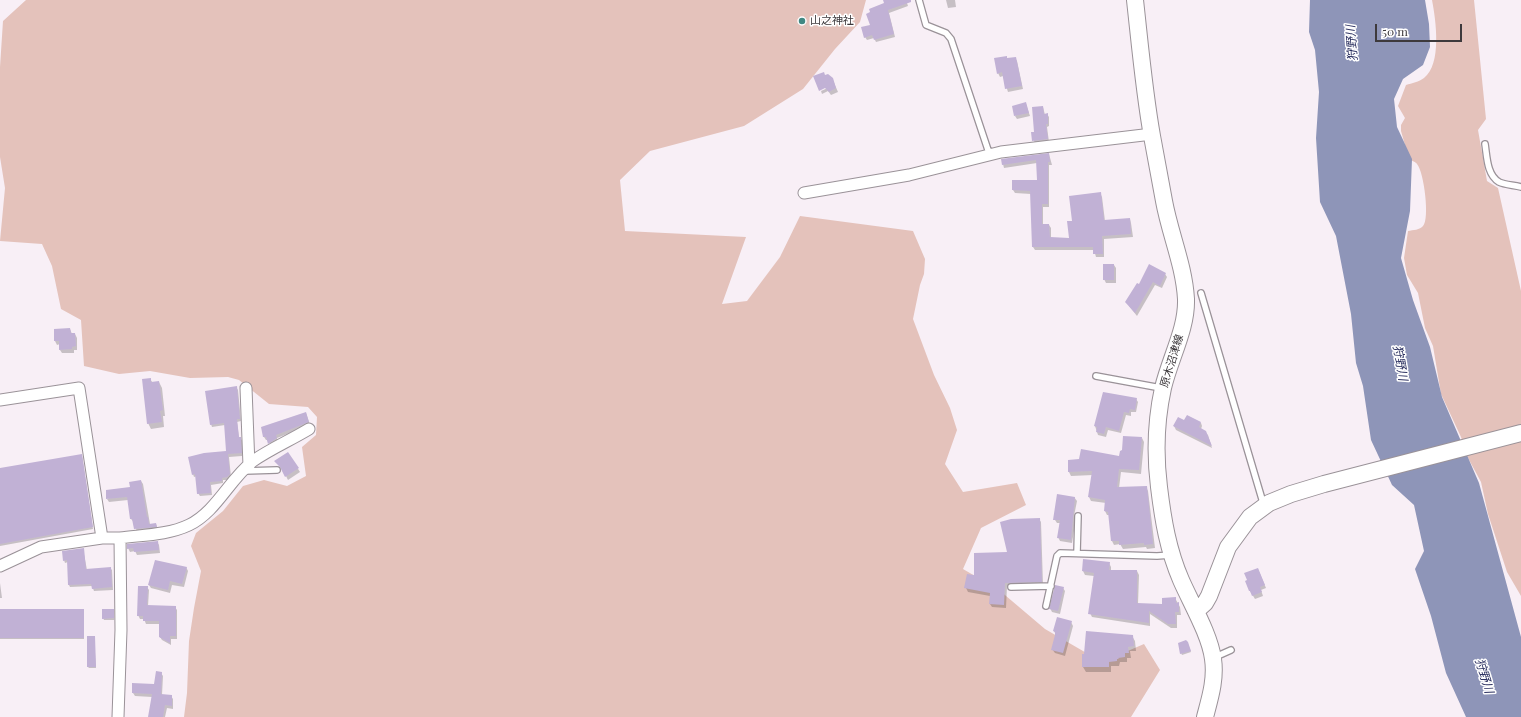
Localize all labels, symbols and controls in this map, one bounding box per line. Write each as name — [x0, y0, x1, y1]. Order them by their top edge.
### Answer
place label: 山之神社 — [810, 14, 854, 28]
marker: 山之神社 — [797, 16, 807, 26]
scale bar — [1377, 16, 1464, 42]
text: 50 m — [1382, 23, 1408, 39]
water label: 狩野川 — [1344, 25, 1360, 61]
street label: 原木沼津線 — [1158, 333, 1186, 389]
water label: 狩野川 — [1390, 344, 1410, 382]
water label: 狩野川 — [1472, 657, 1496, 695]

